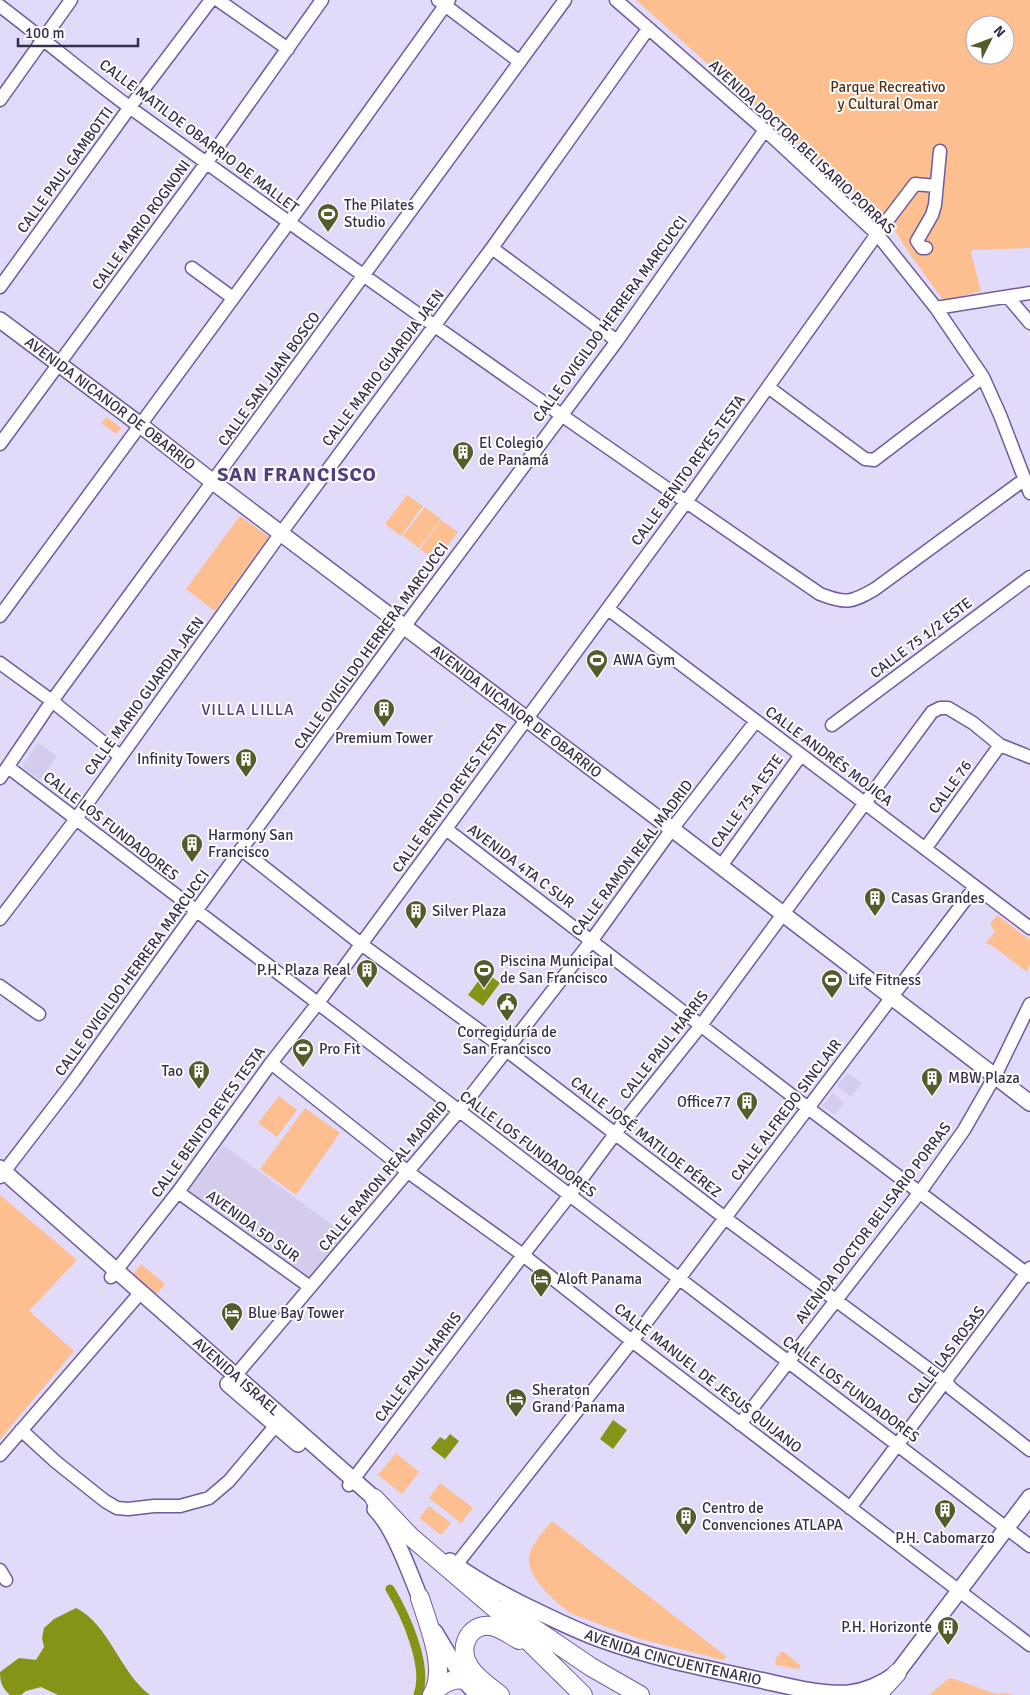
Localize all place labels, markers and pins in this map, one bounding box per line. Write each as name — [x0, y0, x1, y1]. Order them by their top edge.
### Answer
place label: The Pilates Studio — [344, 196, 414, 231]
sports icon: The Pilates Studio — [316, 202, 340, 233]
place label: El Colegio de Panamá — [479, 434, 549, 469]
building icon: El Colegio de Panamá — [451, 440, 475, 471]
sports icon: AWA Gym — [585, 648, 609, 679]
place label: AWA Gym — [613, 651, 675, 669]
building icon: Premium Tower — [372, 697, 396, 728]
place label: Premium Tower — [335, 729, 433, 747]
building icon: Infinity Towers — [234, 747, 258, 778]
place label: Infinity Towers — [137, 750, 230, 768]
place label: Harmony San Francisco — [208, 826, 293, 861]
building icon: Harmony San Francisco — [180, 832, 204, 863]
building icon: Casas Grandes — [863, 886, 887, 917]
place label: Casas Grandes — [891, 889, 985, 907]
building icon: Silver Plaza — [404, 899, 428, 930]
place label: Silver Plaza — [432, 902, 506, 920]
place label: Piscina Municipal de San Francisco — [500, 952, 613, 987]
building icon: P.H. Plaza Real — [355, 958, 379, 989]
sports icon: Piscina Municipal de San Francisco — [472, 958, 496, 989]
place label: P.H. Plaza Real — [257, 961, 351, 979]
sports icon: Life Fitness — [820, 968, 844, 999]
place label: Life Fitness — [848, 971, 922, 989]
public building icon: Corregiduría de San Francisco — [495, 991, 519, 1022]
place label: Corregiduría de San Francisco — [457, 1023, 557, 1058]
sports icon: Pro Fit — [291, 1037, 315, 1068]
place label: Pro Fit — [319, 1040, 361, 1058]
building icon: Tao — [187, 1059, 211, 1090]
place label: Tao — [161, 1062, 183, 1080]
building icon: MBW Plaza — [920, 1066, 944, 1097]
place label: MBW Plaza — [948, 1069, 1020, 1087]
building icon: Office77 — [735, 1090, 759, 1121]
place label: Office77 — [677, 1093, 731, 1111]
hotel icon: Aloft Panama — [529, 1267, 553, 1298]
place label: Aloft Panama — [557, 1270, 642, 1288]
hotel icon: Blue Bay Tower — [220, 1301, 244, 1332]
place label: Blue Bay Tower — [248, 1304, 345, 1322]
place label: Sheraton Grand Panama — [532, 1381, 625, 1416]
hotel icon: Sheraton Grand Panama — [504, 1387, 528, 1418]
building icon: P.H. Cabomarzo — [933, 1498, 957, 1529]
place label: Centro de Convenciones ATLAPA — [702, 1499, 843, 1534]
building icon: Centro de Convenciones ATLAPA — [674, 1505, 698, 1536]
place label: P.H. Cabomarzo — [895, 1529, 995, 1547]
building icon: P.H. Horizonte — [936, 1615, 960, 1646]
place label: P.H. Horizonte — [841, 1618, 932, 1636]

